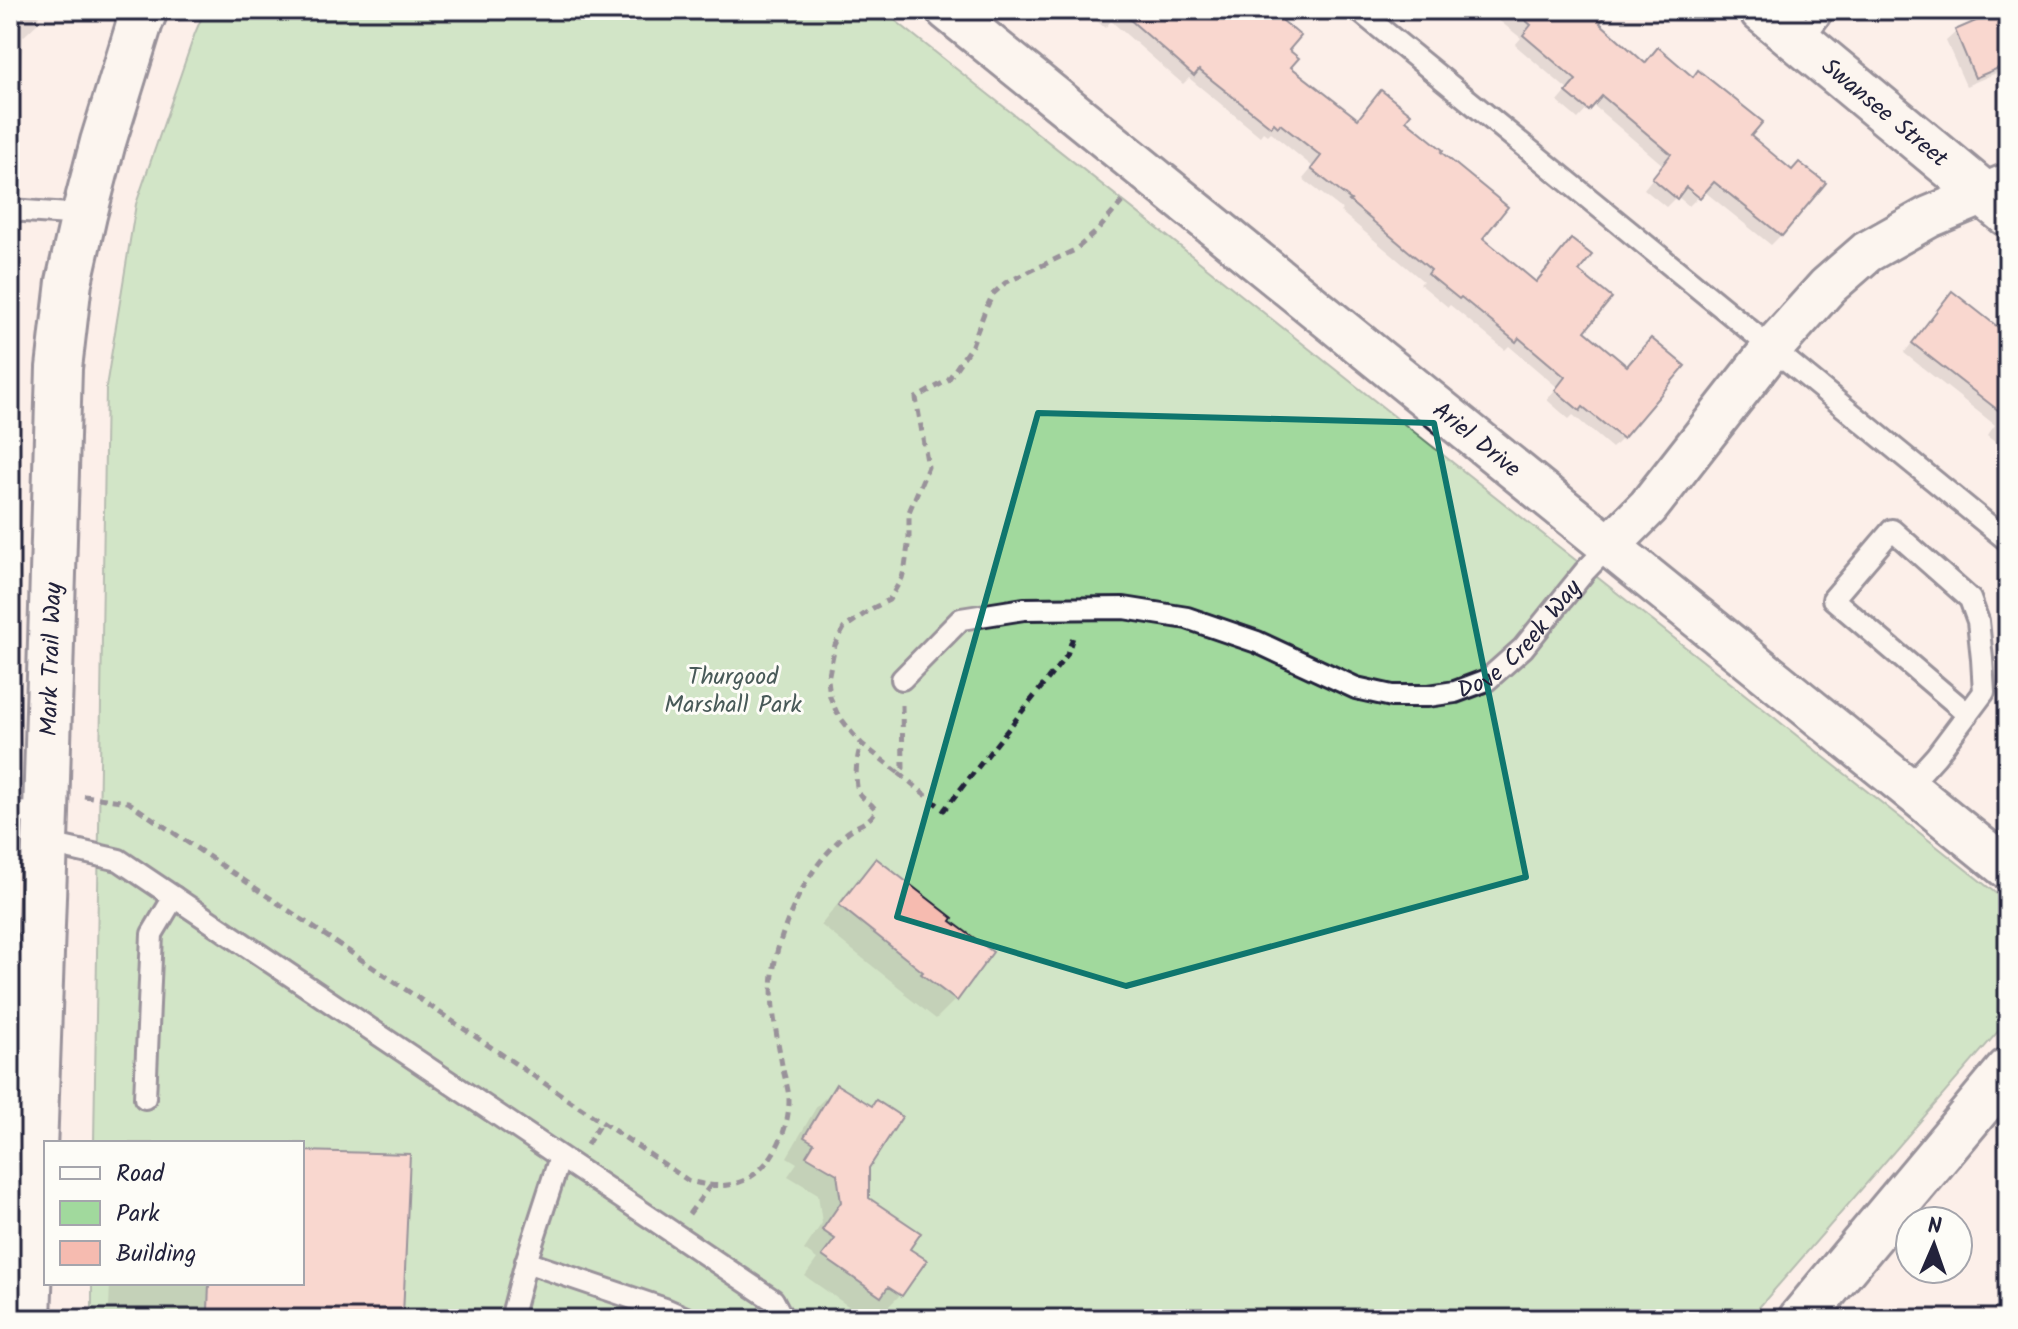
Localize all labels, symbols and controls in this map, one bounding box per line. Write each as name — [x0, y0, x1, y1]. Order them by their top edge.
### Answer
street label: Swansee Street — [1812, 49, 1957, 178]
street label: Ariel Drive — [1423, 392, 1529, 489]
street label: Dove Creek Way — [1452, 571, 1593, 710]
street label: Mark Trail Way — [30, 581, 74, 737]
park label: Thurgood Marshall Park — [664, 658, 802, 725]
legend — [44, 1141, 304, 1285]
text: Road — [116, 1155, 165, 1194]
text: Park — [116, 1195, 160, 1234]
north arrow — [1894, 1205, 1974, 1285]
text: N — [1927, 1210, 1942, 1245]
text: Building — [116, 1235, 196, 1274]

